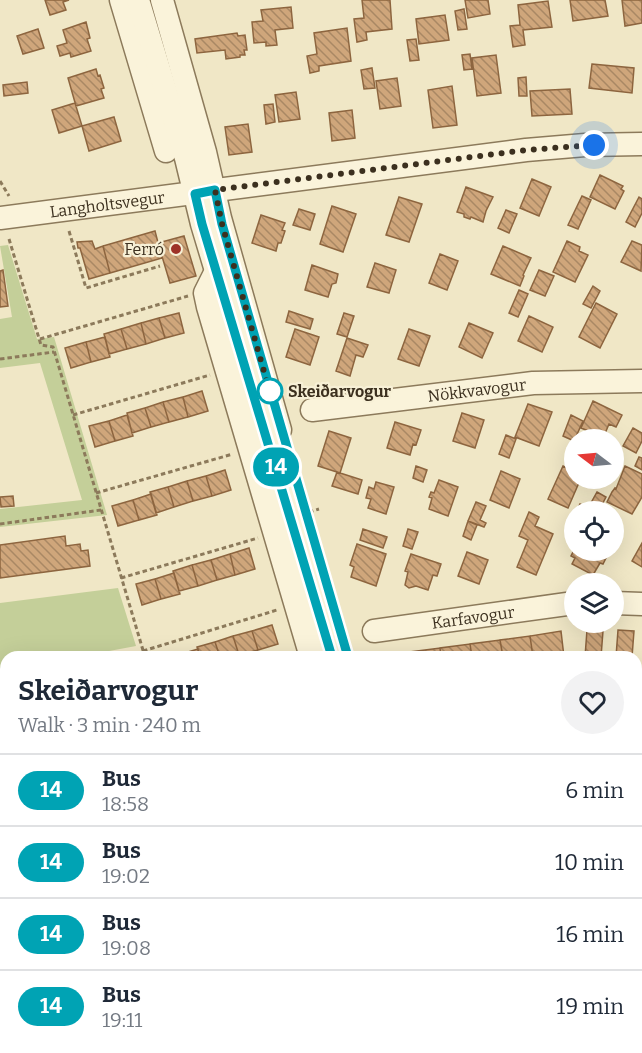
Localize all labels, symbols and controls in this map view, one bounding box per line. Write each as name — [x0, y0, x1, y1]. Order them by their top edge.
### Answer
your location — [579, 130, 609, 160]
street label: Langholtsvegur — [48, 187, 166, 221]
place label: Ferró — [124, 240, 164, 259]
marker: Ferró — [169, 242, 183, 256]
street label: Nökkvavogur — [426, 374, 527, 405]
marker: Skeiðarvogur — [257, 378, 283, 404]
place label: Skeiðarvogur — [288, 382, 392, 401]
north arrow — [564, 429, 624, 489]
map controls — [564, 429, 624, 633]
line badge: 14 — [249, 448, 303, 486]
text: 14 — [265, 454, 287, 480]
button: locate — [564, 501, 624, 561]
button: layers — [564, 573, 624, 633]
street label: Karfavogur — [430, 602, 516, 632]
button: heart — [561, 671, 624, 734]
text: Skeiðarvogur — [18, 674, 198, 707]
text: Walk · 3 min · 240 m — [18, 713, 201, 737]
text: Bus — [102, 765, 141, 792]
text: 14 — [40, 777, 62, 803]
text: 6 min — [565, 777, 624, 804]
text: 18:58 — [102, 792, 149, 816]
text: Bus — [102, 837, 141, 864]
text: 14 — [40, 849, 62, 875]
text: 10 min — [555, 849, 624, 876]
text: 19:02 — [102, 864, 150, 888]
text: Bus — [102, 909, 141, 936]
text: 14 — [40, 921, 62, 947]
text: 16 min — [556, 921, 624, 948]
text: 19:08 — [102, 936, 151, 960]
text: Bus — [102, 981, 141, 1008]
text: 14 — [40, 993, 62, 1019]
text: 19 min — [556, 993, 624, 1020]
text: 19:11 — [102, 1008, 142, 1032]

